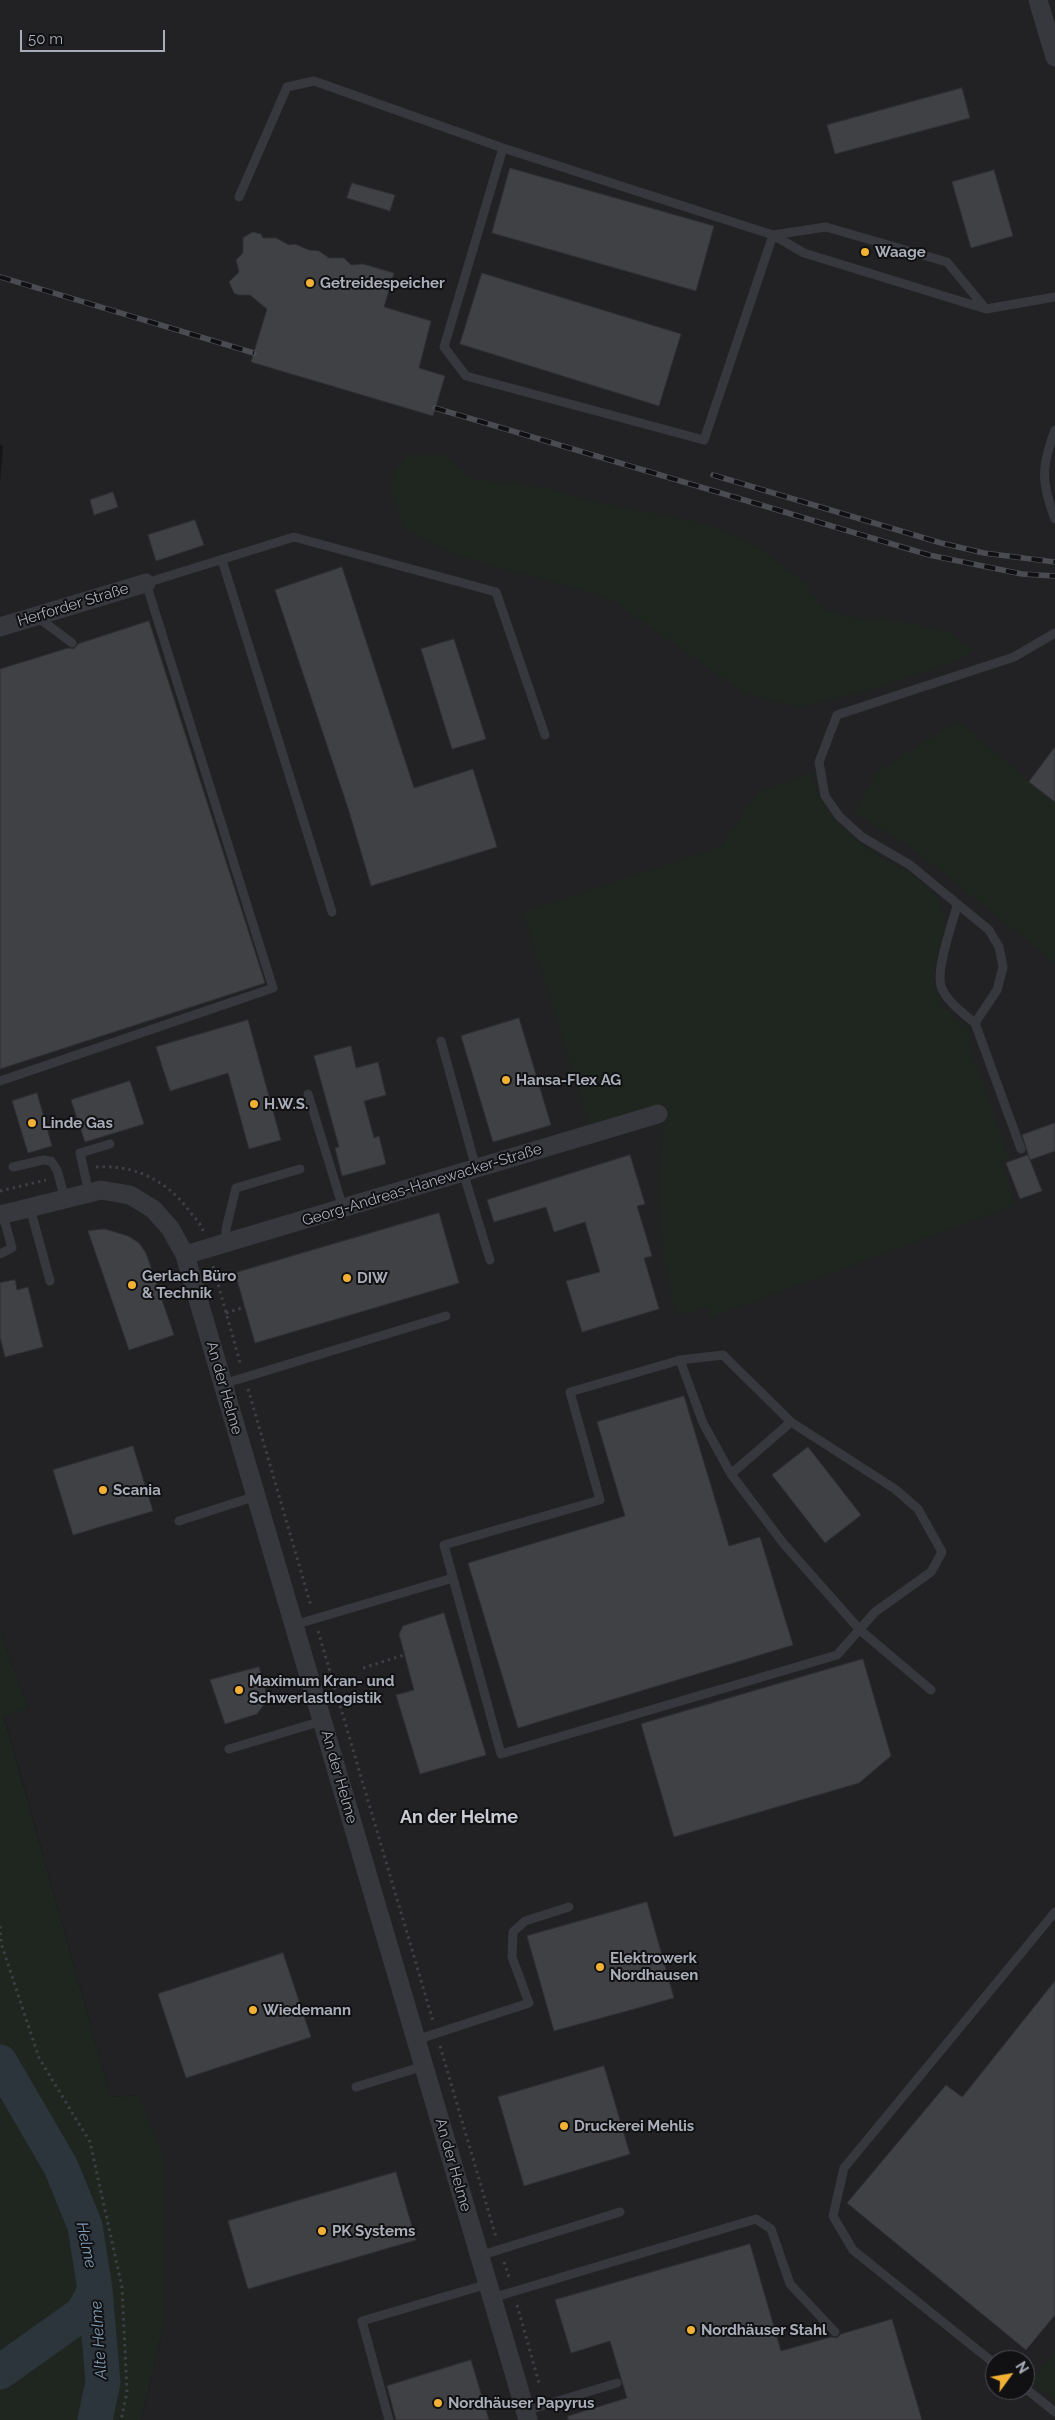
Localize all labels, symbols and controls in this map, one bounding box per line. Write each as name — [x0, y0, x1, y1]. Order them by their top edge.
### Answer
scale bar — [22, 20, 168, 52]
text: 50 m — [28, 30, 63, 48]
place label: Waage — [875, 243, 926, 261]
marker: Waage — [859, 246, 871, 258]
place label: Getreidespeicher — [320, 274, 445, 292]
marker: Getreidespeicher — [304, 277, 316, 289]
street label: Herforder Straße — [15, 580, 131, 630]
place label: Hansa-Flex AG — [516, 1071, 621, 1089]
marker: Hansa-Flex AG — [500, 1074, 512, 1086]
place label: H.W.S. — [264, 1095, 308, 1113]
marker: H.W.S. — [248, 1098, 260, 1110]
place label: Linde Gas — [42, 1114, 113, 1132]
marker: Linde Gas — [26, 1117, 38, 1129]
street label: Georg-Andreas-Hanewacker-Straße — [300, 1140, 544, 1230]
place label: Gerlach Büro & Technik — [142, 1267, 236, 1302]
place label: DIW — [357, 1269, 388, 1287]
marker: DIW — [341, 1272, 353, 1284]
marker: Gerlach Büro & Technik — [126, 1279, 138, 1291]
street label: An der Helme — [202, 1339, 246, 1437]
place label: Scania — [113, 1481, 161, 1499]
marker: Scania — [97, 1484, 109, 1496]
place label: Maximum Kran- und Schwerlastlogistik — [249, 1672, 394, 1707]
marker: Maximum Kran- und Schwerlastlogistik — [233, 1684, 245, 1696]
street label: An der Helme — [317, 1728, 361, 1826]
district label: An der Helme — [400, 1807, 518, 1829]
place label: Elektrowerk Nordhausen — [610, 1949, 698, 1984]
marker: Elektrowerk Nordhausen — [594, 1961, 606, 1973]
place label: Wiedemann — [263, 2001, 351, 2019]
marker: Wiedemann — [247, 2004, 259, 2016]
street label: An der Helme — [431, 2116, 475, 2214]
place label: Druckerei Mehlis — [574, 2117, 694, 2135]
marker: Druckerei Mehlis — [558, 2120, 570, 2132]
water label: Helme — [72, 2220, 100, 2270]
place label: PK Systems — [332, 2222, 415, 2240]
marker: PK Systems — [316, 2225, 328, 2237]
water label: Alte Helme — [87, 2300, 111, 2380]
place label: Nordhäuser Stahl — [701, 2321, 827, 2339]
marker: Nordhäuser Stahl — [685, 2324, 697, 2336]
north arrow — [985, 2350, 1035, 2400]
text: N — [1012, 2359, 1031, 2376]
place label: Nordhäuser Papyrus — [448, 2394, 594, 2412]
marker: Nordhäuser Papyrus — [432, 2397, 444, 2409]

